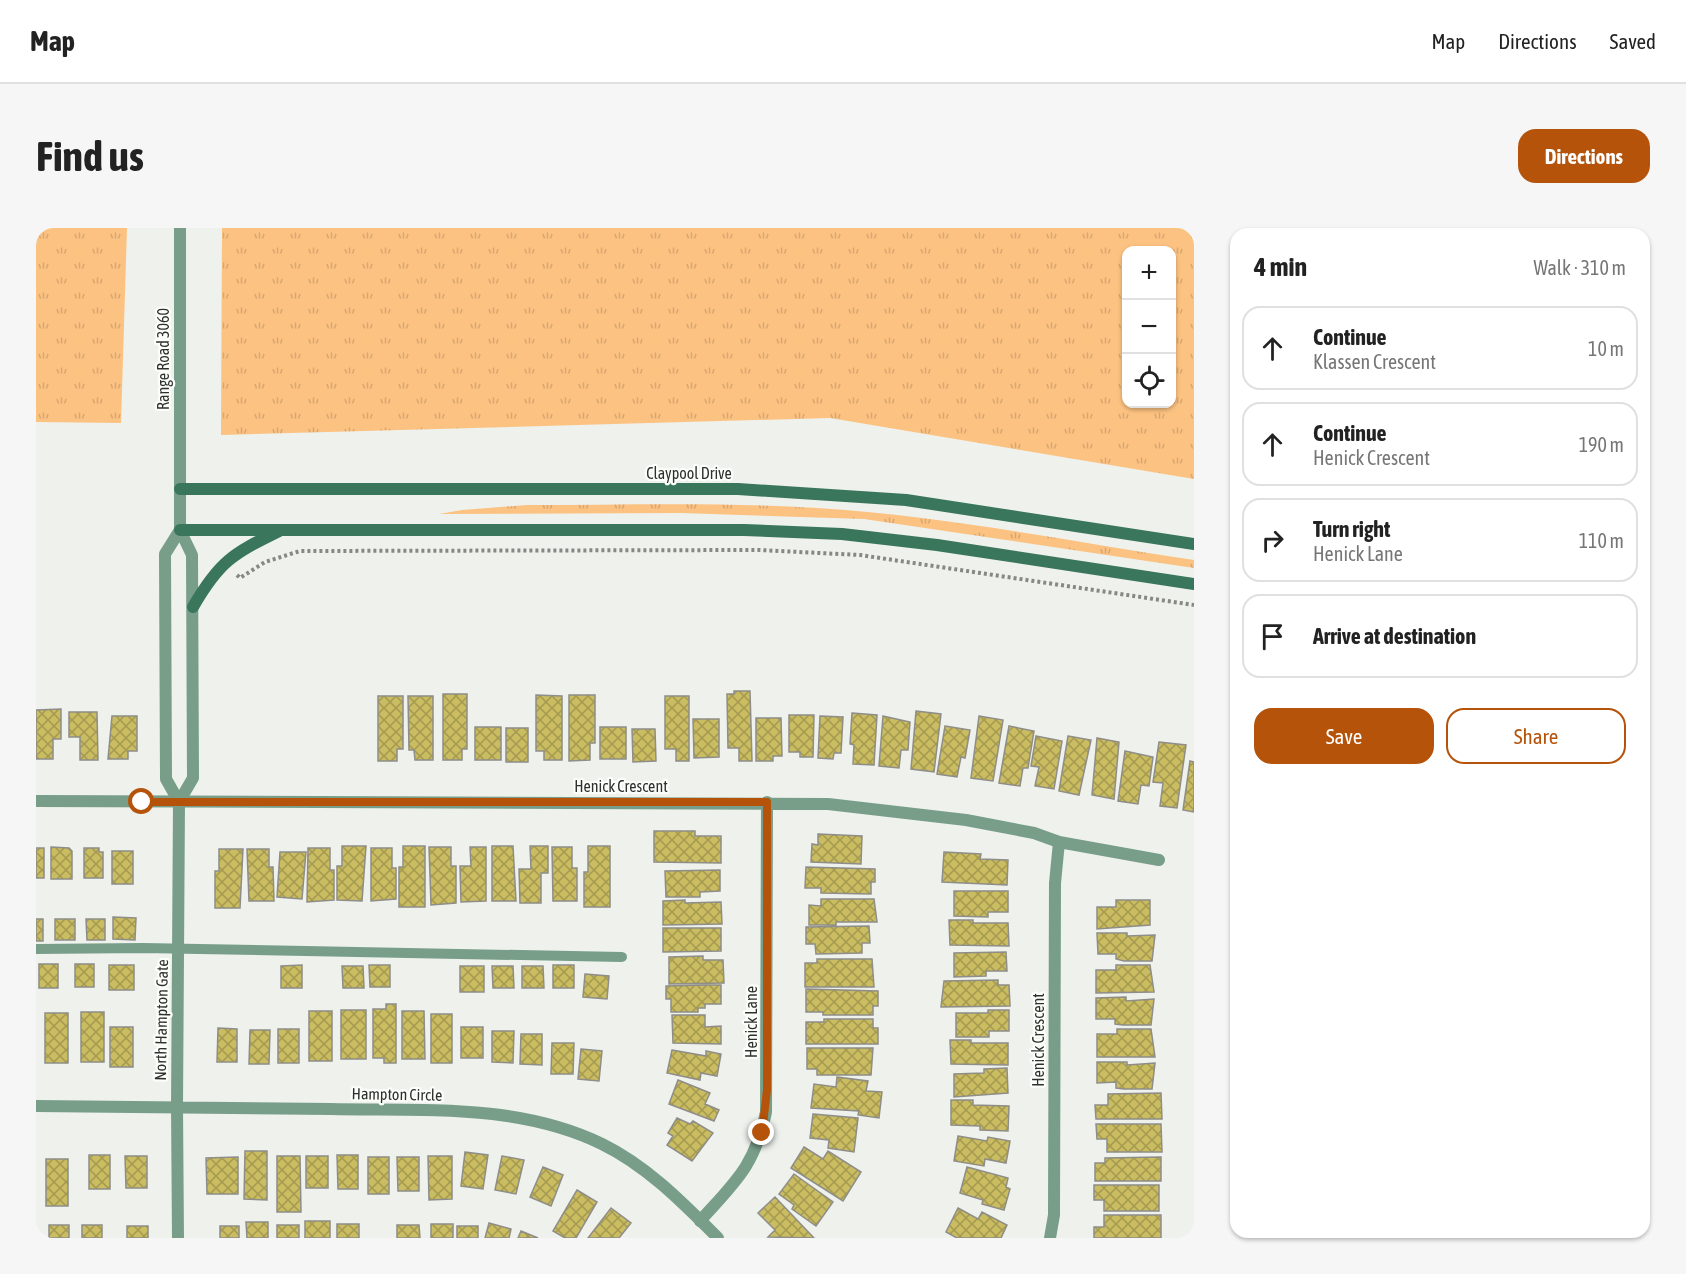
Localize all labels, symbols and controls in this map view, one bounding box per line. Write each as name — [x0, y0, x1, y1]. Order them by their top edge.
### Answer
text: Map — [30, 25, 75, 57]
text: Map — [1431, 29, 1465, 53]
text: Directions — [1498, 29, 1577, 53]
text: Saved — [1610, 29, 1656, 53]
button: Directions — [1518, 129, 1650, 183]
text: Find us — [36, 132, 144, 180]
map controls — [1122, 246, 1176, 408]
button: + — [1122, 246, 1176, 300]
text: 4 min — [1254, 252, 1307, 282]
text: Walk · 310 m — [1534, 256, 1626, 279]
button: − — [1122, 300, 1176, 354]
street label: Range Road 3060 — [154, 308, 173, 410]
text: Continue — [1313, 324, 1387, 350]
icon: ahead — [1256, 332, 1289, 365]
text: 10 m — [1588, 337, 1624, 360]
text: Klassen Crescent — [1313, 350, 1436, 373]
button: locate — [1122, 354, 1176, 408]
text: Continue — [1313, 420, 1387, 446]
icon: ahead — [1256, 428, 1289, 461]
text: 190 m — [1579, 433, 1624, 456]
text: Henick Crescent — [1313, 446, 1430, 469]
street label: Claypool Drive — [646, 464, 732, 483]
text: Turn right — [1313, 516, 1390, 542]
icon: right — [1256, 524, 1289, 557]
text: 110 m — [1579, 529, 1624, 552]
text: Henick Lane — [1313, 542, 1403, 565]
icon: arrive — [1256, 620, 1289, 653]
text: Arrive at destination — [1313, 623, 1476, 649]
button: Save — [1254, 708, 1434, 764]
button: Share — [1446, 708, 1626, 764]
street label: Henick Crescent — [574, 777, 668, 795]
route start — [128, 788, 154, 814]
street label: North Hampton Gate — [151, 959, 172, 1081]
street label: Henick Lane — [742, 986, 760, 1058]
street label: Henick Crescent — [1029, 993, 1047, 1087]
street label: Hampton Circle — [352, 1084, 442, 1105]
route end — [748, 1119, 774, 1145]

